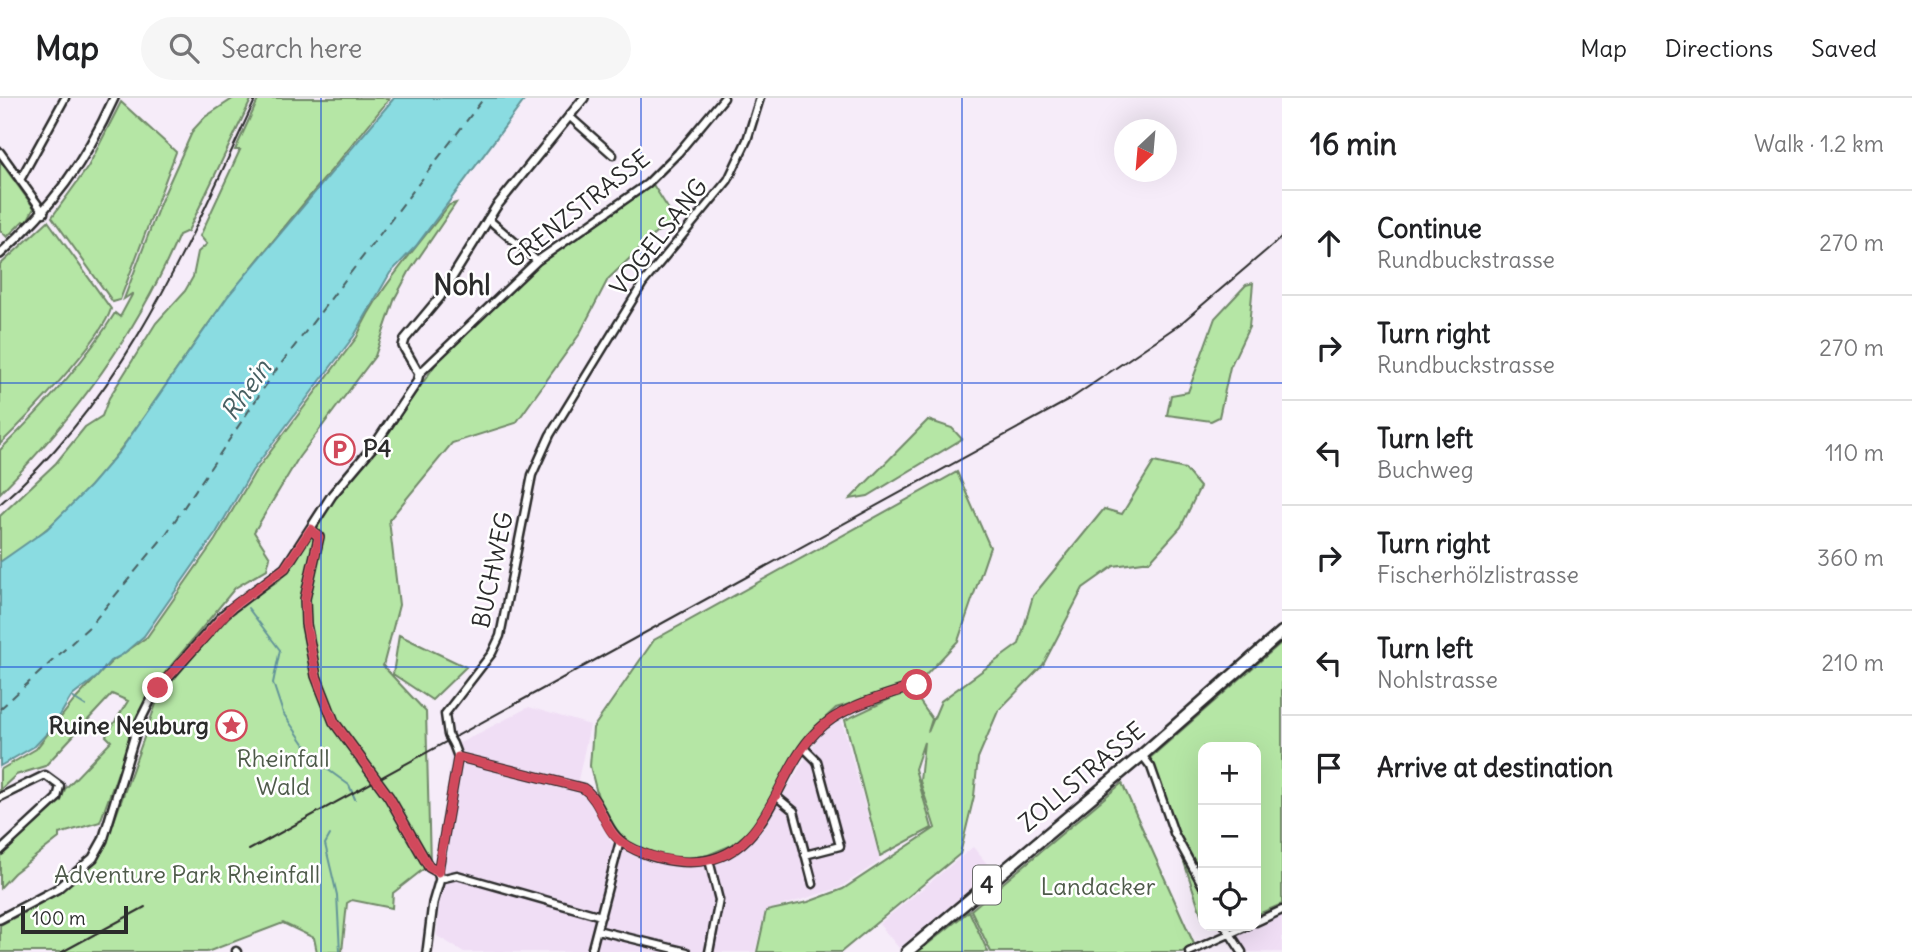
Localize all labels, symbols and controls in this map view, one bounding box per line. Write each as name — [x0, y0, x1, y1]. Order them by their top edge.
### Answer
search box — [141, 17, 631, 80]
text: Map — [35, 27, 99, 69]
icon: search — [165, 29, 203, 67]
text: Search here — [221, 32, 362, 65]
text: Map — [1580, 33, 1627, 63]
text: Directions — [1665, 33, 1773, 63]
text: Saved — [1811, 33, 1877, 63]
north arrow — [1114, 119, 1177, 182]
text: 16 min — [1310, 125, 1397, 163]
text: Walk · 1.2 km — [1754, 129, 1884, 158]
street label: GRENZSTRASSE — [499, 143, 655, 274]
street label: VOGELSANG — [603, 172, 713, 301]
text: Continue — [1377, 212, 1482, 245]
icon: ahead — [1310, 224, 1348, 262]
text: 270 m — [1819, 228, 1884, 257]
text: Rundbuckstrasse — [1377, 245, 1555, 274]
district label: Nohl — [433, 267, 491, 303]
text: Turn right — [1377, 317, 1490, 350]
icon: right — [1310, 329, 1348, 367]
text: 270 m — [1819, 333, 1884, 362]
text: Rundbuckstrasse — [1377, 350, 1555, 379]
water label: Rhein — [213, 352, 279, 426]
text: Turn left — [1377, 422, 1473, 455]
parking icon: P4 — [323, 432, 357, 466]
place label: P4 — [363, 433, 391, 463]
icon: left — [1310, 434, 1348, 472]
text: 110 m — [1825, 438, 1884, 467]
text: Buchweg — [1377, 455, 1474, 484]
street label: BUCHWEG — [465, 509, 519, 631]
text: Turn right — [1377, 527, 1490, 560]
icon: right — [1310, 539, 1348, 577]
text: 360 m — [1817, 543, 1884, 572]
text: Fischerhölzlistrasse — [1377, 560, 1579, 589]
text: Turn left — [1377, 632, 1473, 665]
icon: left — [1310, 644, 1348, 682]
text: 210 m — [1821, 648, 1884, 677]
text: Nohlstrasse — [1377, 665, 1498, 694]
route start — [901, 669, 932, 700]
route end — [142, 672, 173, 703]
place icon: Ruine Neuburg — [215, 709, 249, 743]
place label: Ruine Neuburg — [48, 710, 209, 740]
street label: ZOLLSTRASSE — [1012, 715, 1150, 838]
map controls — [1198, 742, 1261, 931]
button: + — [1198, 742, 1261, 805]
park label: Rheinfall Wald — [236, 743, 330, 801]
icon: arrive — [1310, 749, 1348, 787]
text: Arrive at destination — [1377, 751, 1613, 784]
button: − — [1198, 805, 1261, 868]
park label: Adventure Park Rheinfall — [54, 859, 320, 889]
road number: 4 — [973, 866, 1001, 904]
button: locate — [1198, 868, 1261, 931]
park label: Landacker — [1040, 871, 1156, 901]
scale bar — [21, 903, 128, 935]
text: 100 m — [32, 906, 86, 930]

